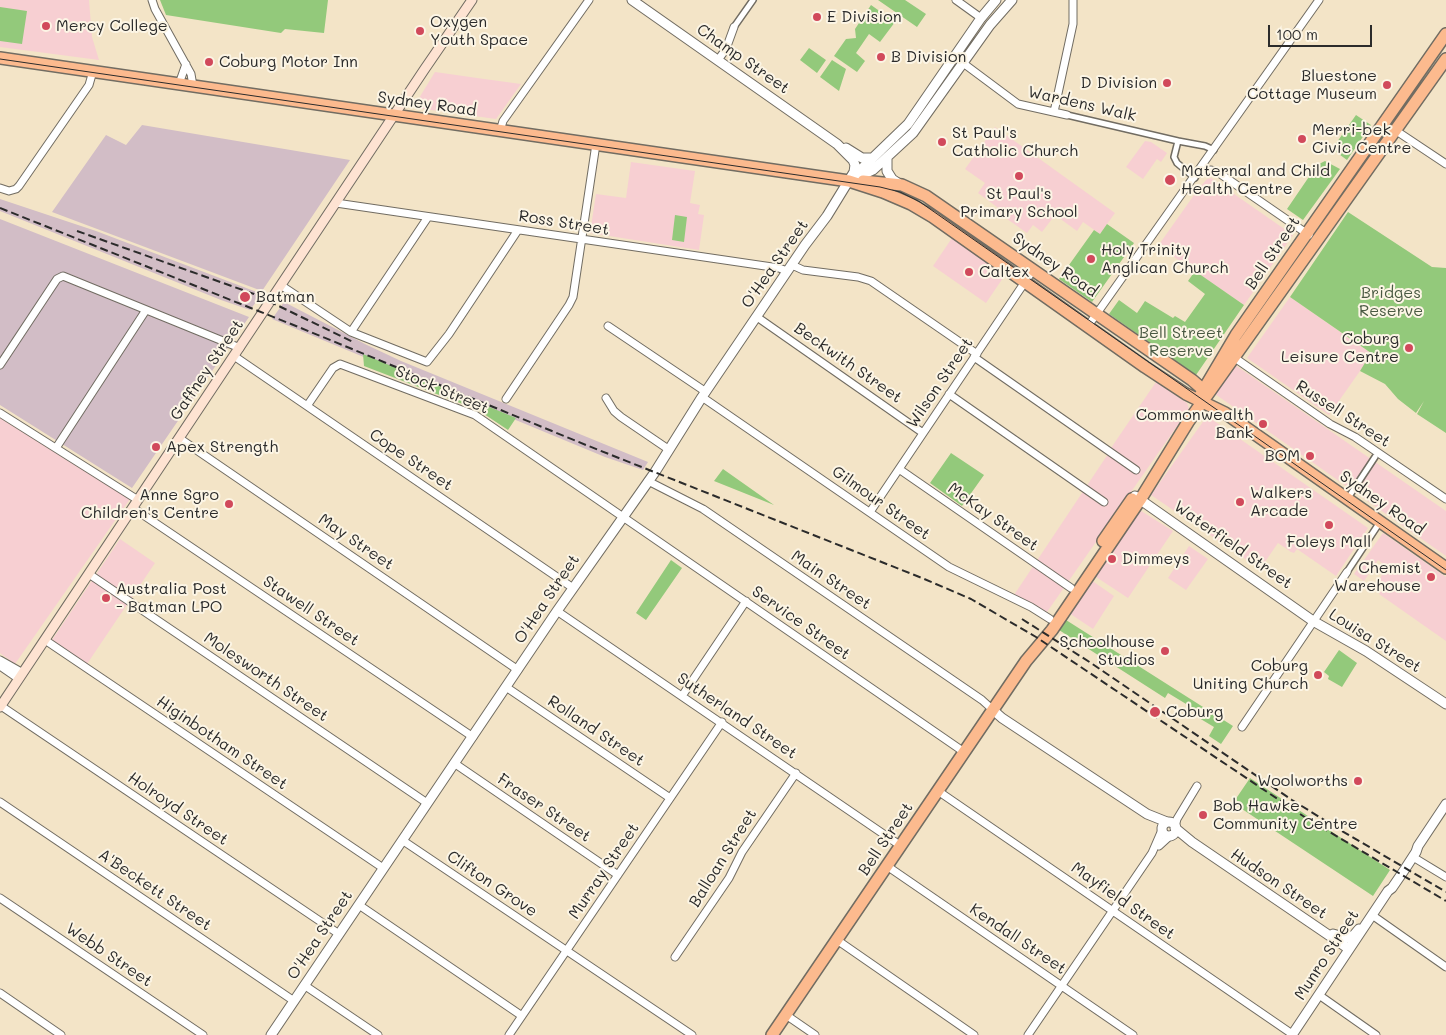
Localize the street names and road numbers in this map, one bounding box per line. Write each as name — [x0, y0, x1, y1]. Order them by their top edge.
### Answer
street label: Champ Street — [693, 20, 793, 98]
street label: Wardens Walk — [1026, 82, 1138, 126]
street label: Sydney Road — [376, 88, 478, 120]
street label: Ross Street — [517, 206, 611, 240]
street label: Bell Street — [1242, 213, 1304, 293]
street label: O'Hea Street — [737, 216, 813, 312]
street label: Sydney Road — [1009, 229, 1101, 301]
street label: Gaffney Street — [166, 316, 248, 424]
street label: Beckwith Street — [790, 319, 906, 407]
street label: Wilson Street — [903, 334, 977, 432]
street label: Stock Street — [392, 362, 492, 418]
street label: Russell Street — [1292, 376, 1394, 452]
street label: Cope Street — [366, 425, 456, 495]
street label: Gilmour Street — [828, 462, 934, 544]
street label: Sydney Road — [1336, 467, 1428, 539]
street label: McKay Street — [944, 479, 1042, 555]
street label: Waterfield Street — [1170, 497, 1296, 593]
street label: May Street — [315, 510, 397, 574]
street label: Main Street — [787, 546, 875, 614]
street label: O'Hea Street — [510, 551, 584, 647]
street label: Stawell Street — [259, 572, 363, 650]
street label: Service Street — [748, 582, 854, 664]
street label: Louisa Street — [1325, 605, 1425, 677]
street label: Molesworth Street — [200, 628, 332, 726]
street label: Sutherland Street — [673, 669, 801, 763]
street label: Higinbotham Street — [153, 692, 291, 794]
street label: Rolland Street — [544, 692, 648, 770]
street label: Holroyd Street — [124, 768, 232, 850]
street label: Fraser Street — [494, 770, 594, 846]
street label: Bell Street — [855, 799, 917, 879]
street label: Balloan Street — [685, 805, 761, 911]
street label: Murray Street — [565, 819, 643, 923]
street label: A'Beckett Street — [95, 845, 215, 935]
street label: Hudson Street — [1227, 845, 1331, 923]
street label: Clifton Grove — [443, 847, 541, 921]
street label: Mayfield Street — [1067, 858, 1179, 944]
street label: O'Hea Street — [283, 887, 357, 983]
street label: Kendall Street — [966, 900, 1070, 978]
street label: Munro Street — [1291, 906, 1363, 1004]
street label: Webb Street — [62, 919, 156, 991]

